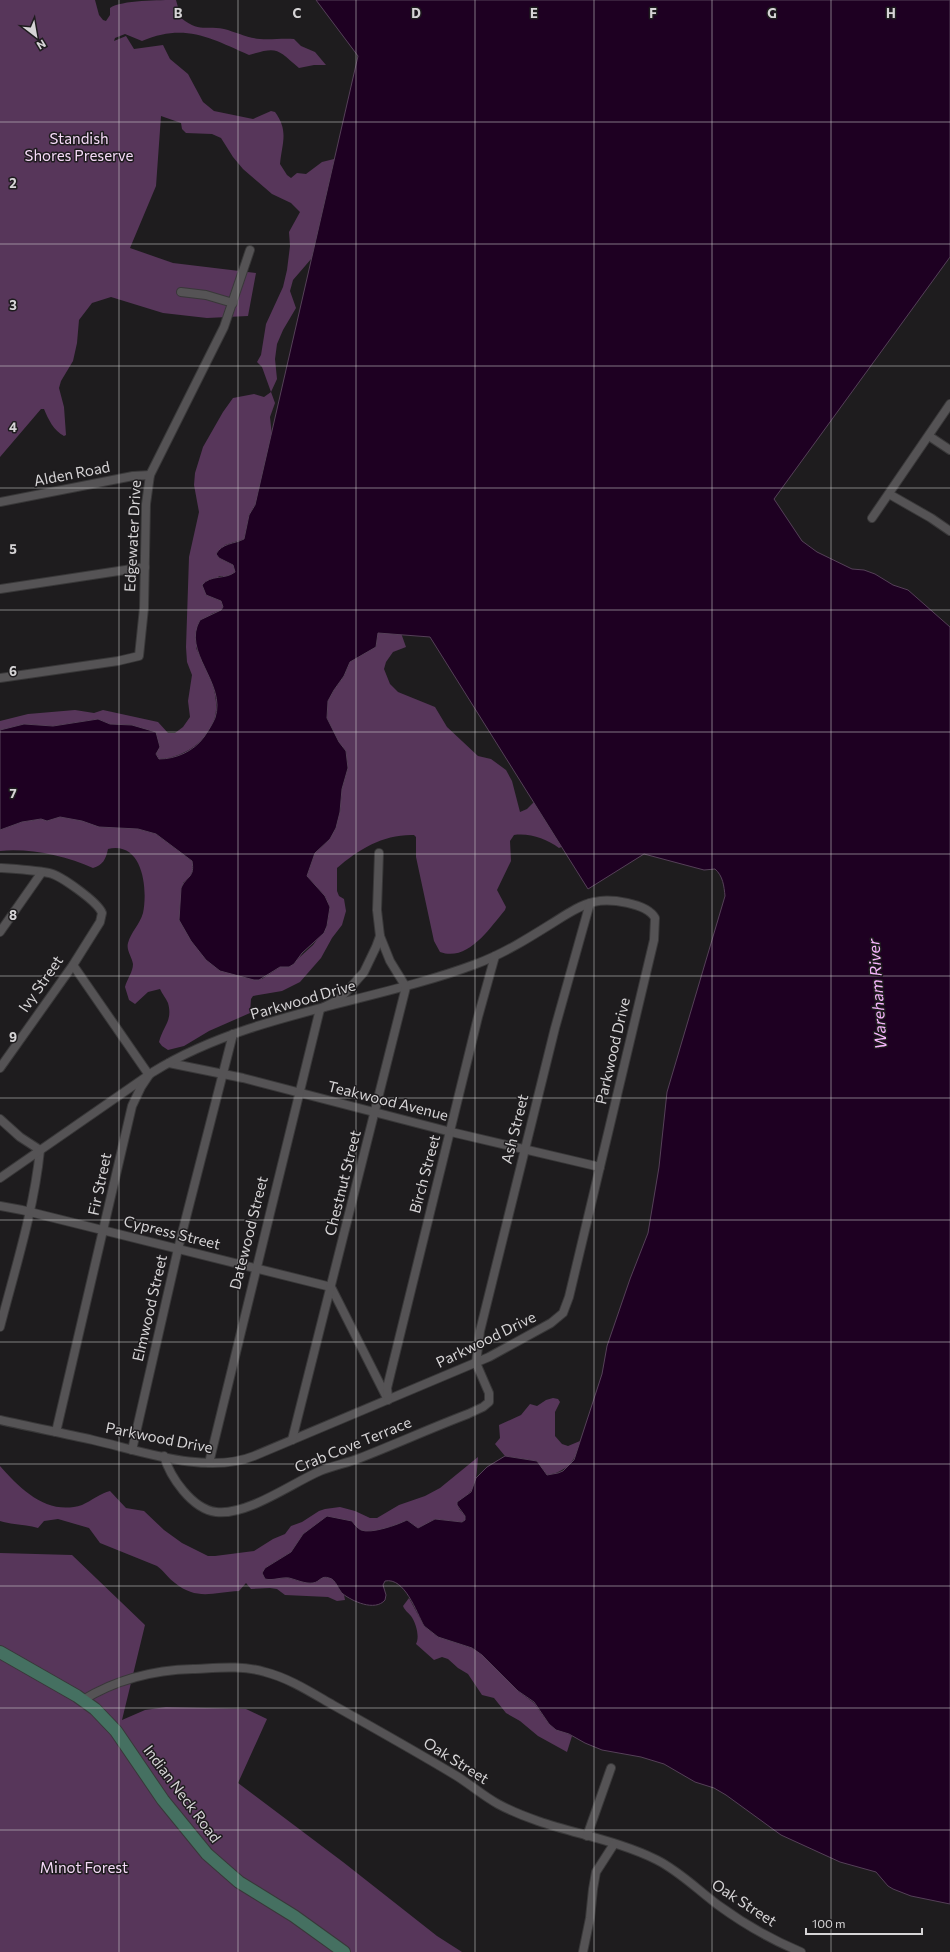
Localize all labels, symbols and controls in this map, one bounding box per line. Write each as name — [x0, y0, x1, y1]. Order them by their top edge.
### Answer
text: B — [174, 5, 183, 21]
text: C — [293, 5, 302, 21]
text: D — [411, 5, 421, 21]
text: E — [530, 5, 538, 21]
text: F — [649, 5, 657, 21]
text: G — [767, 5, 777, 21]
text: H — [886, 5, 896, 21]
north arrow — [16, 16, 56, 56]
text: N — [35, 37, 48, 53]
park label: Standish Shores Preserve — [25, 129, 134, 164]
text: 2 — [9, 175, 17, 191]
text: 3 — [9, 297, 17, 313]
text: 4 — [9, 419, 17, 435]
street label: Alden Road — [32, 457, 111, 489]
street label: Edgewater Drive — [120, 479, 144, 592]
text: 5 — [9, 541, 17, 557]
text: 6 — [9, 663, 17, 679]
text: 7 — [9, 785, 17, 801]
text: 8 — [9, 907, 17, 923]
water label: Wareham River — [863, 938, 890, 1050]
street label: Ivy Street — [14, 952, 66, 1015]
street label: Parkwood Drive — [248, 975, 358, 1023]
street label: Parkwood Drive — [591, 996, 633, 1106]
text: 9 — [9, 1029, 17, 1045]
street label: Teakwood Avenue — [326, 1076, 450, 1124]
street label: Ash Street — [497, 1092, 531, 1165]
street label: Chestnut Street — [320, 1128, 364, 1237]
street label: Birch Street — [405, 1133, 443, 1215]
street label: Fir Street — [84, 1151, 114, 1217]
street label: Datewood Street — [225, 1174, 271, 1291]
street label: Cypress Street — [122, 1211, 223, 1253]
street label: Elmwood Street — [128, 1253, 170, 1363]
street label: Parkwood Drive — [433, 1307, 538, 1371]
street label: Crab Cove Terrace — [292, 1412, 414, 1476]
street label: Parkwood Drive — [104, 1418, 214, 1456]
street label: Oak Street — [421, 1733, 492, 1787]
street label: Indian Neck Road — [140, 1741, 225, 1846]
park label: Minot Forest — [40, 1858, 128, 1876]
street label: Oak Street — [709, 1875, 780, 1930]
scale bar — [806, 1910, 922, 1936]
text: 100 m — [812, 1916, 846, 1930]

